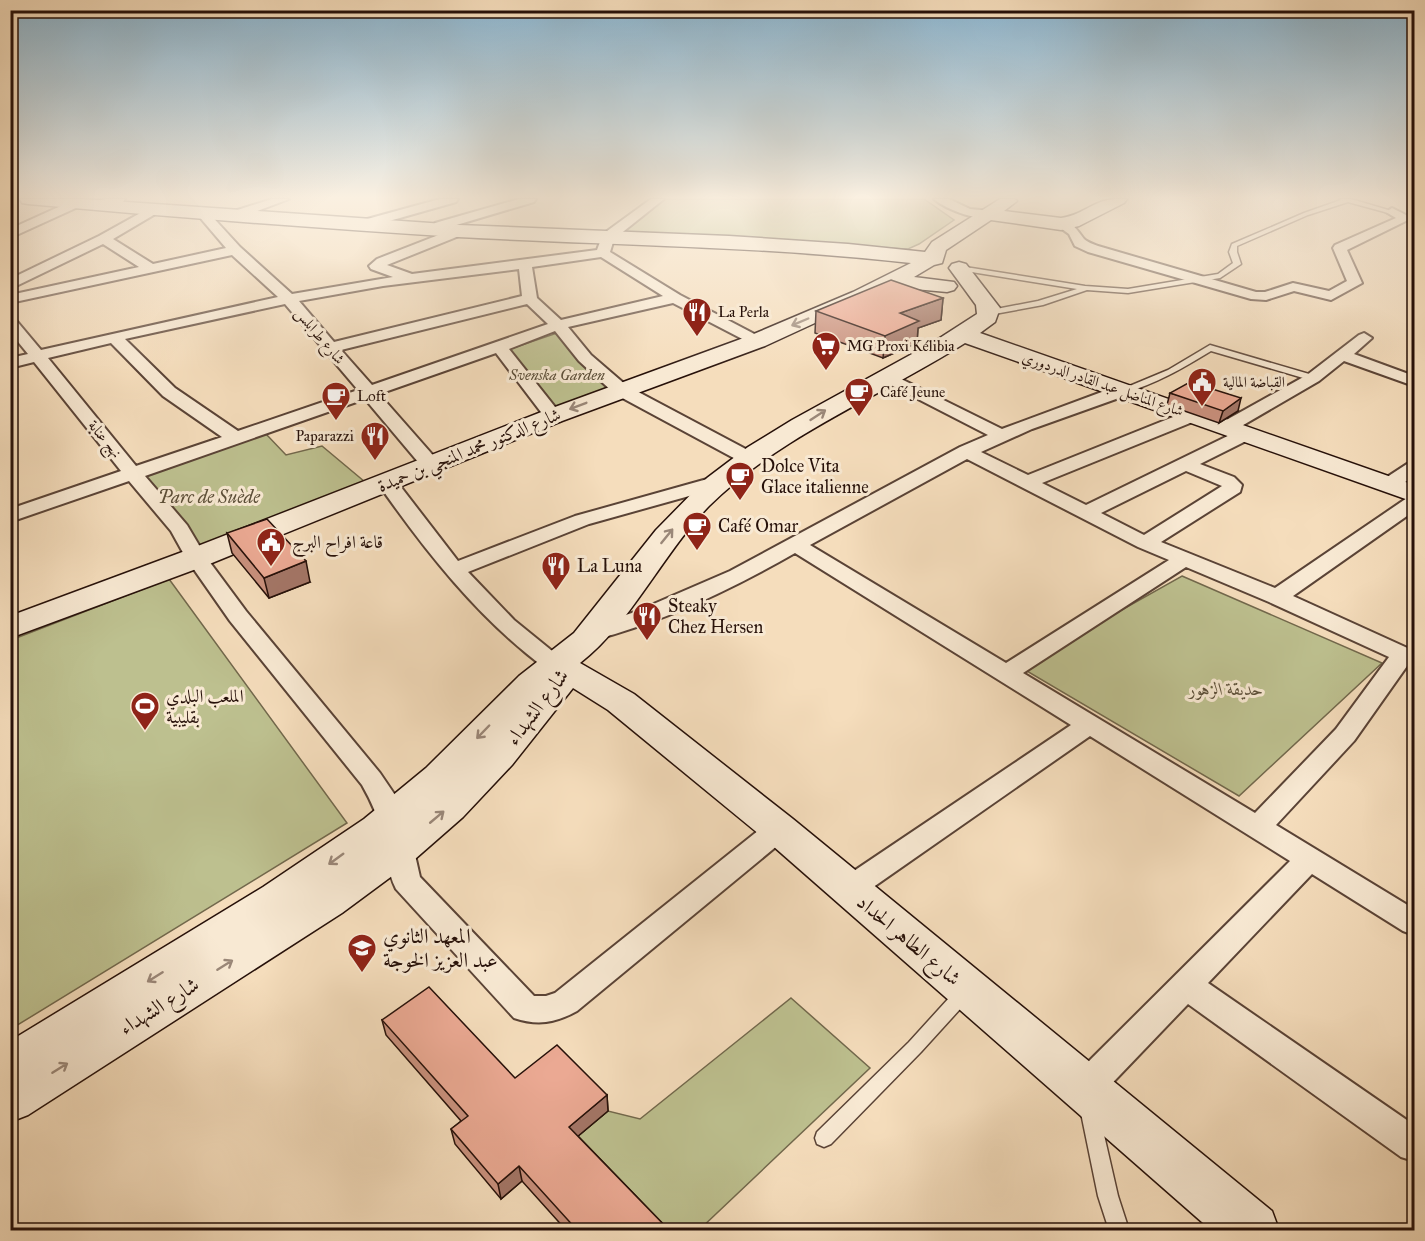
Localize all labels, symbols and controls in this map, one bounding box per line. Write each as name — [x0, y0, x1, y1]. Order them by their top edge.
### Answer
restaurant icon: La Perla — [681, 296, 713, 338]
place label: La Perla — [718, 303, 770, 321]
street label: شارع طرابلس — [288, 304, 349, 370]
one-way arrow — [791, 318, 809, 329]
supermarket icon: MG Proxi Kélibia — [810, 330, 842, 372]
place label: MG Proxi Kélibia — [847, 337, 955, 355]
street label: شارع المناضل عبد القادر الدردوري — [1019, 348, 1186, 424]
park label: Svenska Garden — [508, 366, 605, 384]
public building icon: القباضة المالية — [1186, 366, 1218, 408]
place label: القباضة المالية — [1223, 373, 1285, 391]
cafe icon: Café Jeune — [843, 376, 875, 418]
cafe icon: Loft — [320, 380, 352, 422]
place label: Café Jeune — [880, 383, 945, 402]
place label: Loft — [357, 387, 387, 405]
one-way arrow — [570, 402, 588, 413]
street label: شارع الدكتور محمد المنجي بن حميدة — [374, 403, 566, 502]
one-way arrow — [809, 409, 826, 421]
street label: نهج عنابة — [80, 416, 126, 465]
restaurant icon: Paparazzi — [359, 420, 391, 462]
place label: Paparazzi — [296, 427, 354, 445]
place label: Dolce Vita Glace italienne — [761, 455, 869, 498]
cafe icon: Dolce Vita Glace italienne — [724, 460, 756, 502]
park label: Parc de Suède — [158, 486, 261, 508]
cafe icon: Café Omar — [681, 510, 713, 552]
place label: Café Omar — [718, 515, 799, 537]
public building icon: قاعة افراح البرج — [255, 526, 287, 568]
one-way arrow — [660, 529, 673, 545]
place label: قاعة افراح البرج — [292, 531, 383, 558]
restaurant icon: La Luna — [540, 550, 572, 592]
place label: La Luna — [577, 555, 642, 577]
place label: Steaky Chez Hersen — [668, 595, 764, 638]
restaurant icon: Steaky Chez Hersen — [631, 600, 663, 642]
street label: شارع الشهداء — [500, 664, 578, 753]
park label: حديقة الزهور — [1188, 678, 1263, 700]
place label: الملعب البلدي بقليبية — [166, 685, 244, 728]
sports icon: الملعب البلدي بقليبية — [129, 690, 161, 732]
one-way arrow — [476, 725, 491, 740]
one-way arrow — [429, 811, 445, 824]
one-way arrow — [328, 853, 344, 866]
street label: شارع الطاهر الحداد — [848, 889, 967, 995]
place label: المعهد الثانوي عبد العزيز الخوجة — [383, 923, 498, 973]
school or university icon: المعهد الثانوي عبد العزيز الخوجة — [346, 932, 378, 974]
one-way arrow — [217, 958, 234, 971]
street label: شارع الشهداء — [114, 971, 206, 1045]
one-way arrow — [147, 971, 164, 983]
one-way arrow — [51, 1062, 68, 1074]

